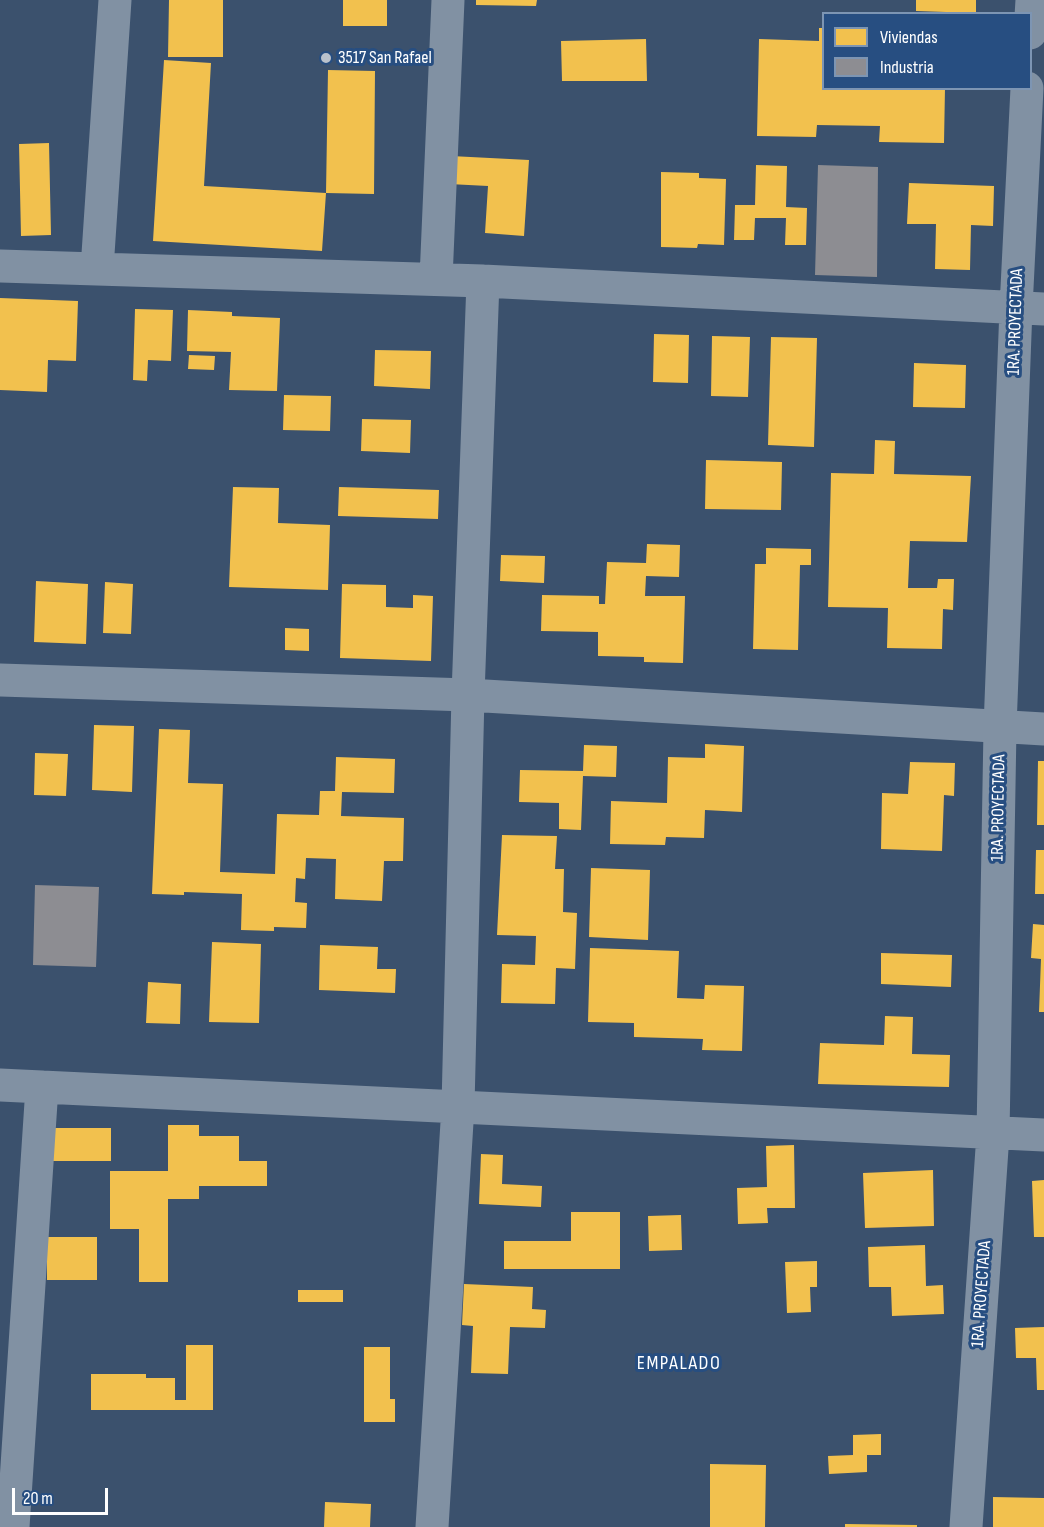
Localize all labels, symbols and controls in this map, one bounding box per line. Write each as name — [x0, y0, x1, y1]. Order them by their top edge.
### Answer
legend — [822, 12, 1032, 90]
text: Viviendas — [880, 27, 938, 48]
place label: 3517 San Rafael — [338, 47, 432, 69]
marker: 3517 San Rafael — [319, 51, 333, 65]
text: Industria — [880, 57, 934, 78]
street label: 1RA. PROYECTADA — [1003, 268, 1029, 376]
street label: 1RA. PROYECTADA — [987, 754, 1011, 862]
street label: 1RA. PROYECTADA — [967, 1240, 997, 1348]
district label: EMPALADO — [637, 1352, 721, 1376]
scale bar — [15, 1476, 111, 1514]
text: 20 m — [23, 1488, 53, 1509]

